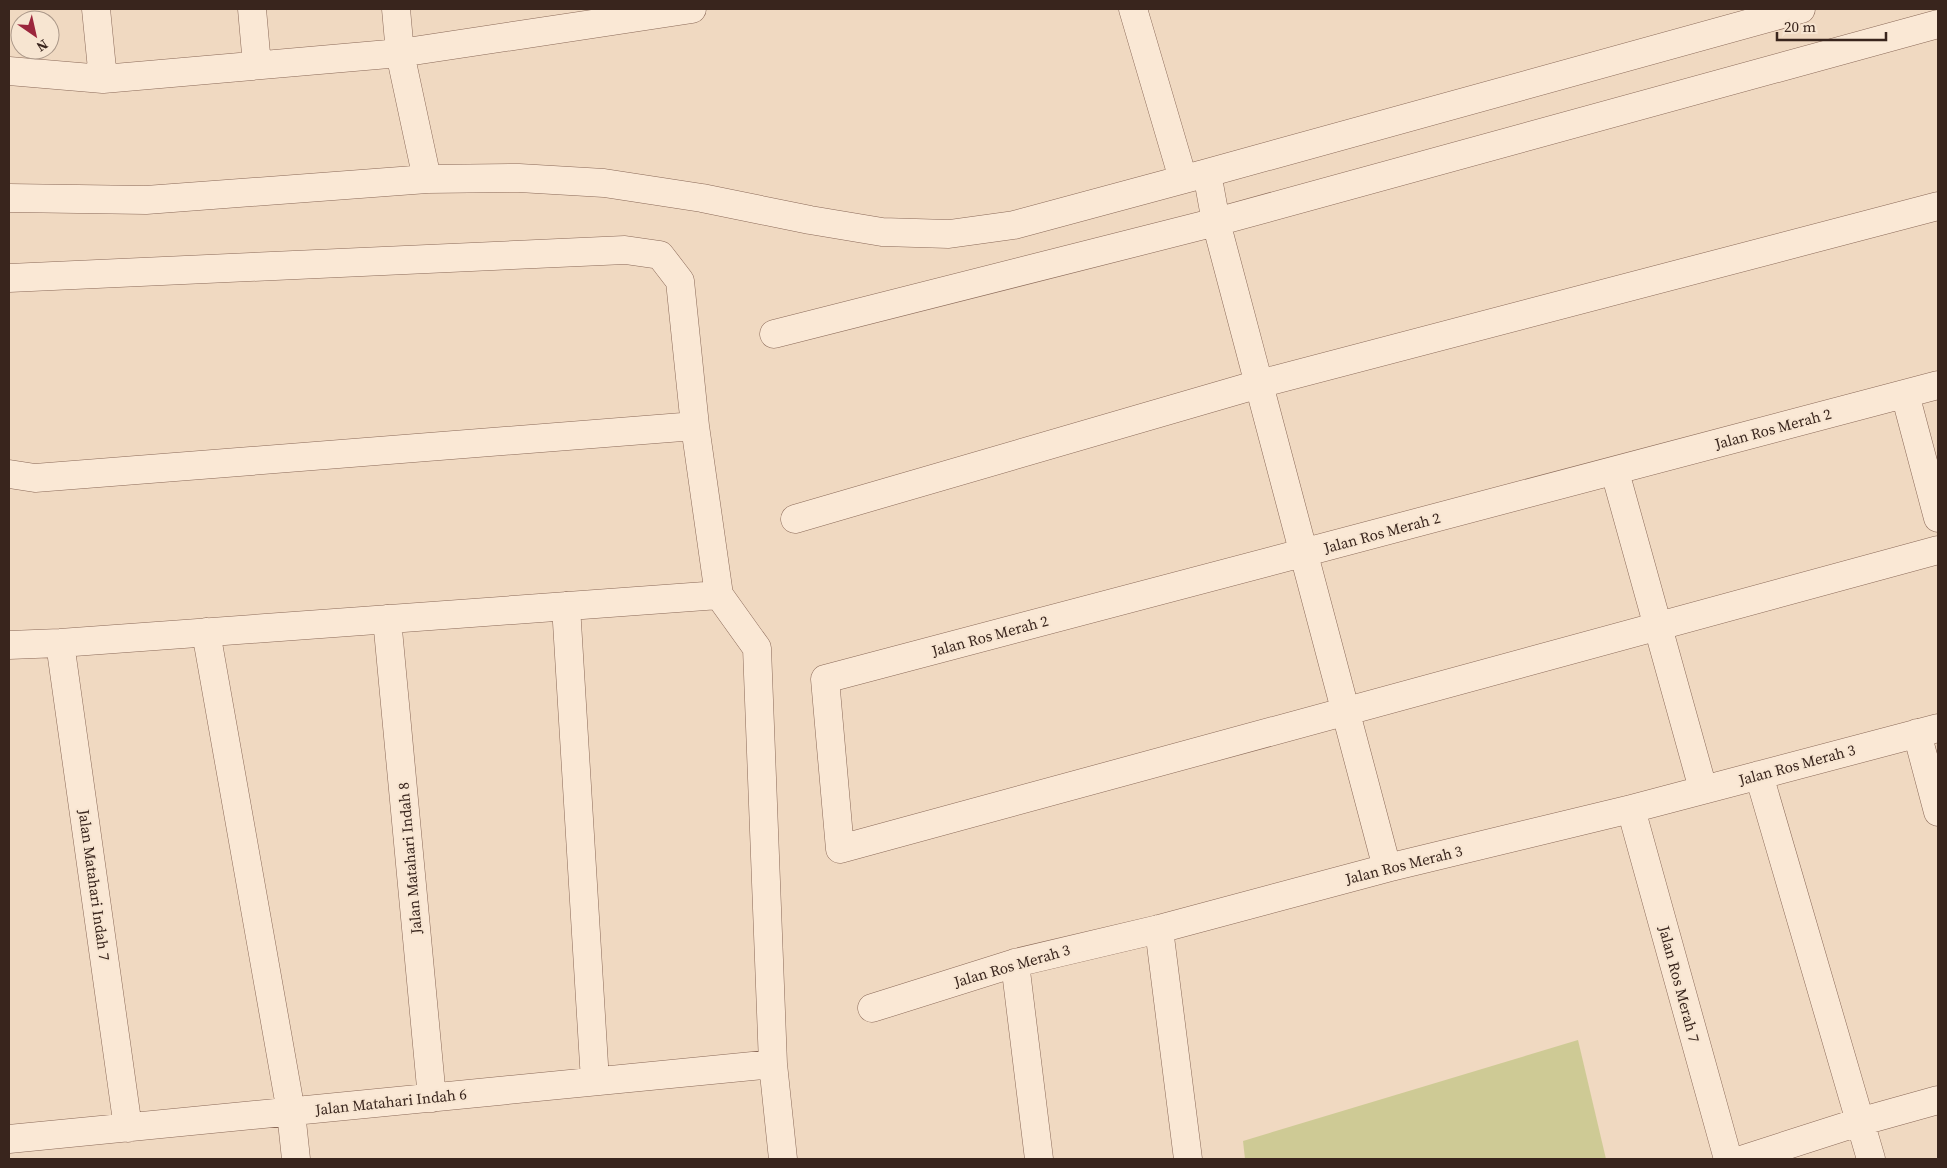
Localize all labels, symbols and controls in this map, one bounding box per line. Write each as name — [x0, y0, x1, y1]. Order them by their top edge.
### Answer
north arrow — [10, 10, 60, 60]
scale bar — [1777, 10, 1886, 42]
text: 20 m — [1784, 16, 1816, 37]
text: N — [32, 35, 52, 57]
street label: Jalan Ros Merah 2 — [1711, 403, 1833, 454]
street label: Jalan Ros Merah 2 — [1320, 507, 1442, 558]
street label: Jalan Ros Merah 2 — [928, 610, 1050, 661]
street label: Jalan Ros Merah 3 — [1735, 739, 1857, 790]
street label: Jalan Matahari Indah 8 — [392, 781, 427, 936]
street label: Jalan Matahari Indah 7 — [73, 807, 115, 962]
street label: Jalan Ros Merah 3 — [1342, 840, 1465, 889]
street label: Jalan Ros Merah 7 — [1654, 922, 1705, 1044]
street label: Jalan Ros Merah 3 — [950, 939, 1072, 992]
street label: Jalan Matahari Indah 6 — [313, 1083, 468, 1120]

